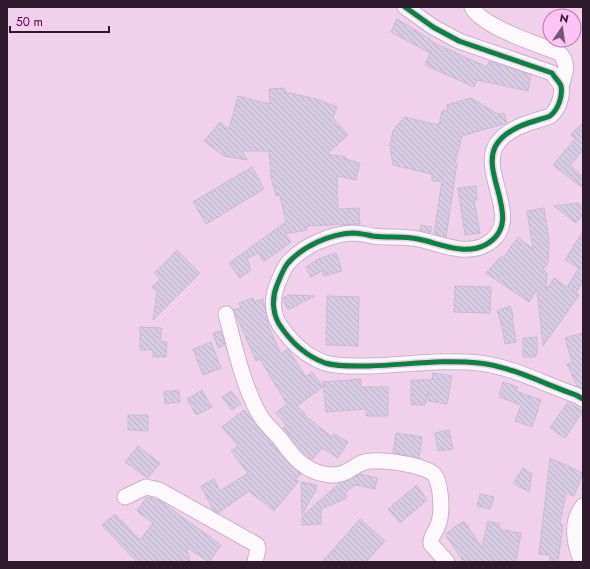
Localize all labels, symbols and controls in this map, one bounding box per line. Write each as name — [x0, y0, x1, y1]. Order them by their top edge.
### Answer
scale bar — [10, 8, 109, 34]
north arrow — [542, 8, 582, 48]
text: N — [558, 9, 570, 27]
text: 50 m — [16, 13, 43, 31]

